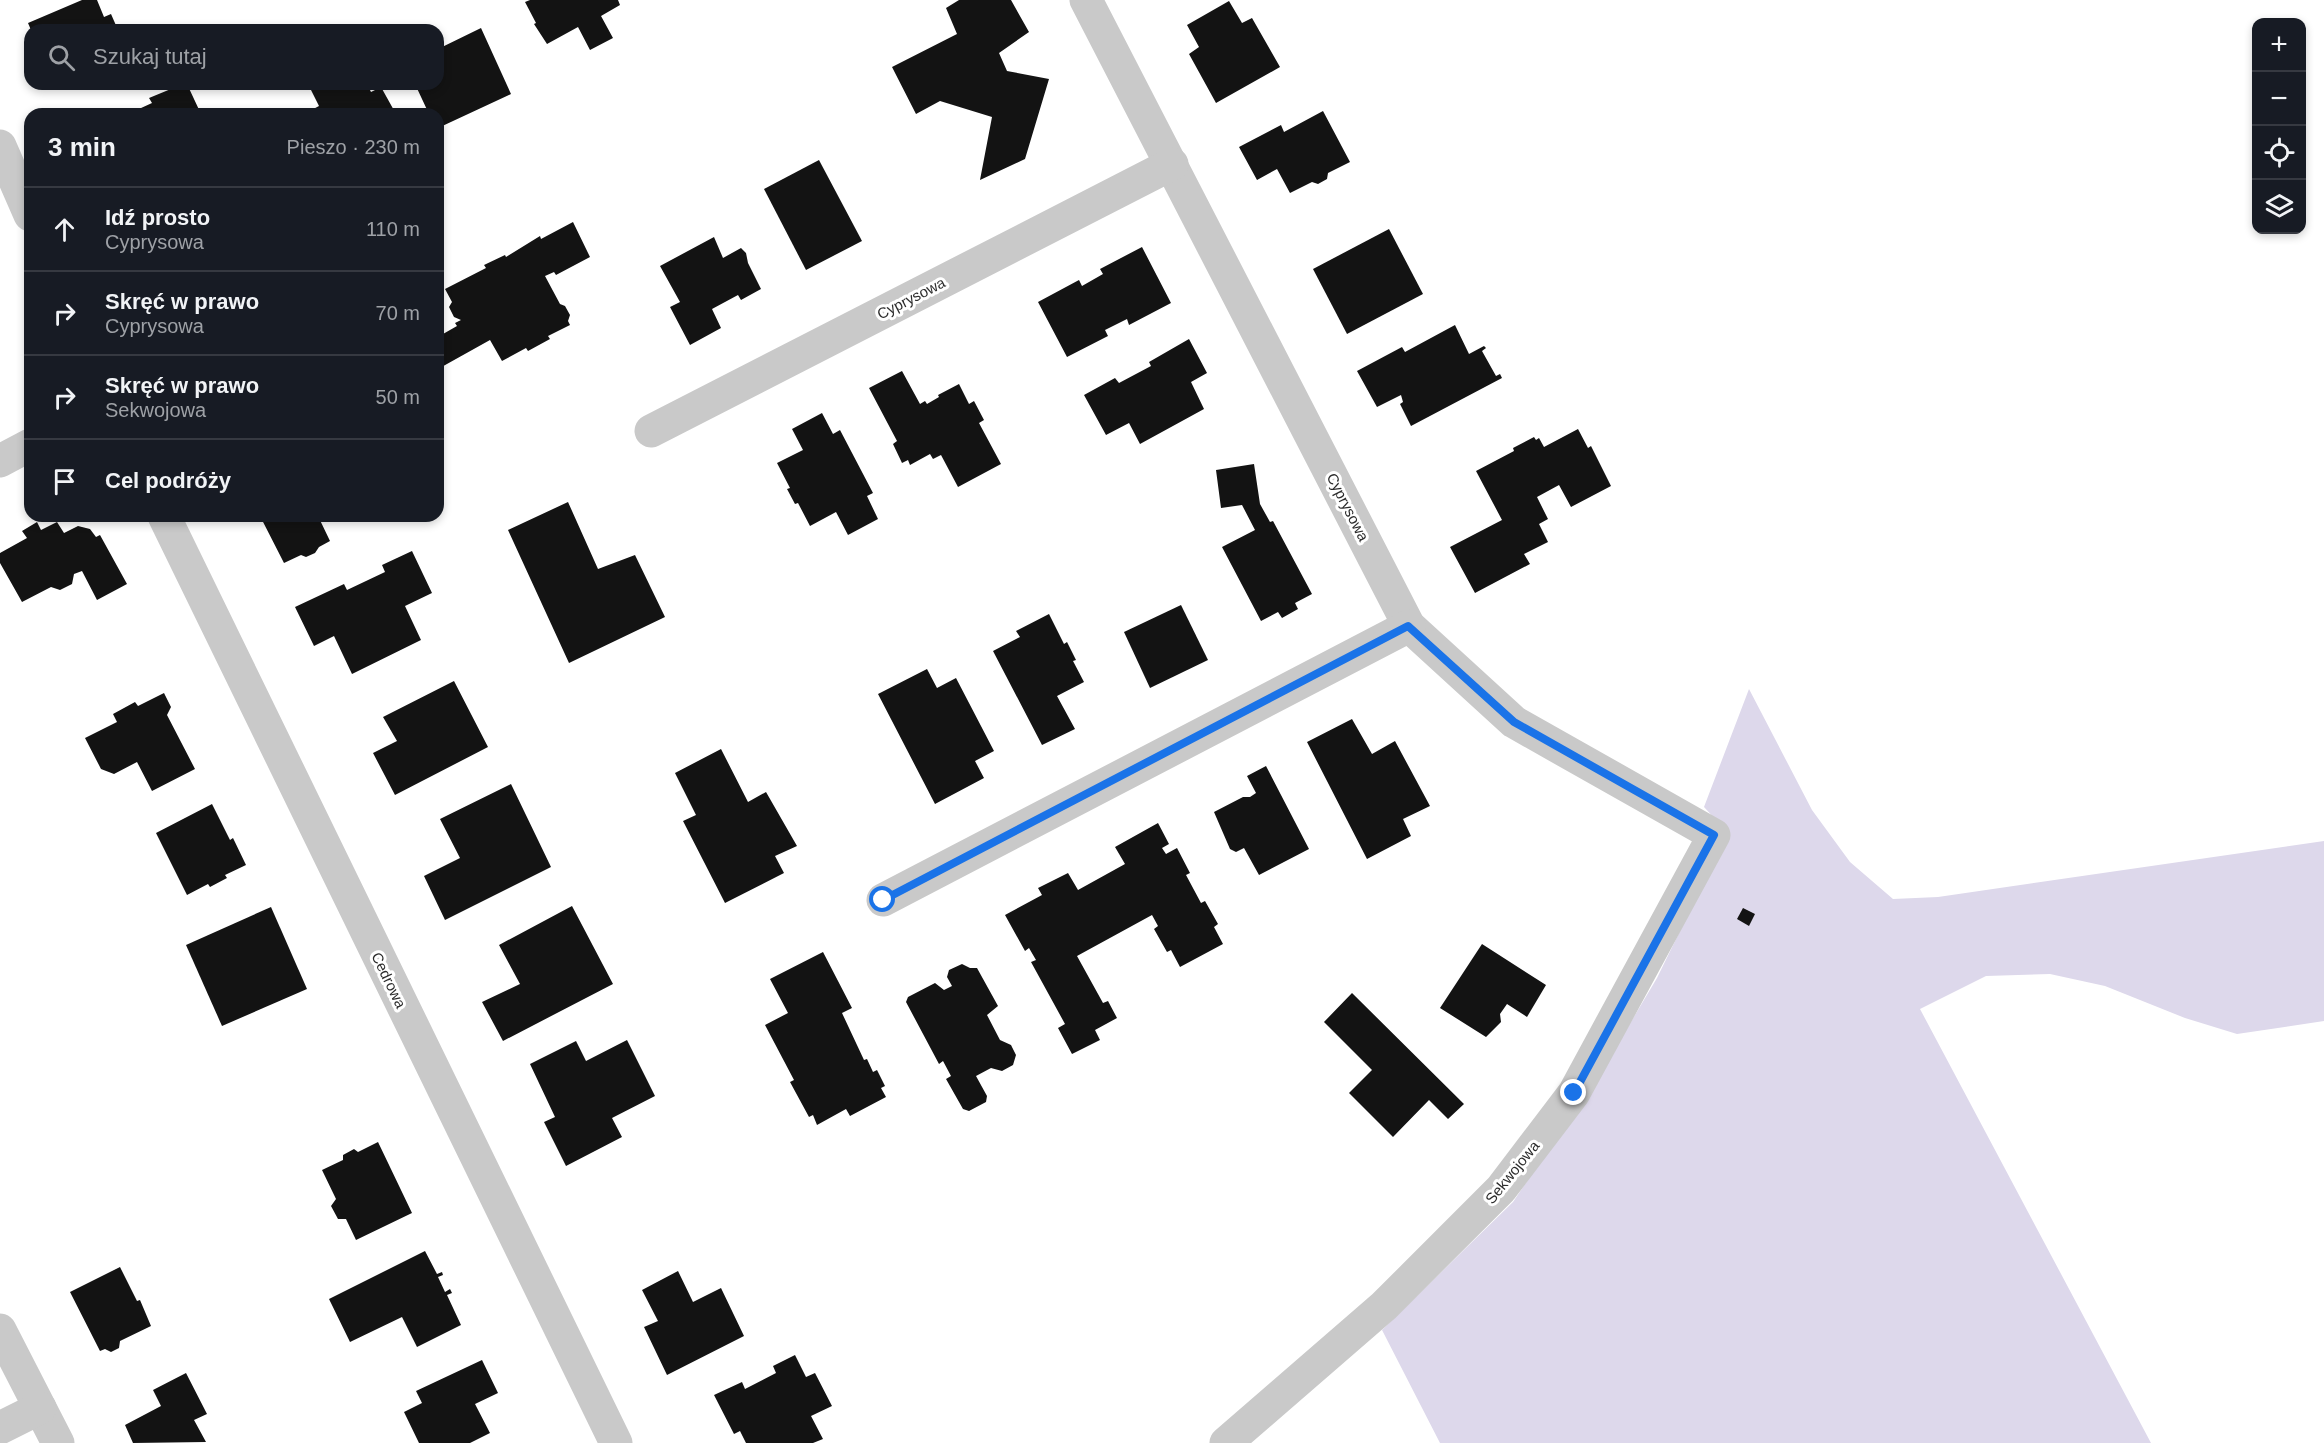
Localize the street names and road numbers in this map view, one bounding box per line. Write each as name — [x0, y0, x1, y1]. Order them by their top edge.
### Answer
street label: Cyprysowa — [874, 273, 948, 322]
street label: Cyprysowa — [1324, 470, 1373, 544]
street label: Cedrowa — [368, 949, 410, 1011]
street label: Sekwojowa — [1482, 1137, 1543, 1207]

